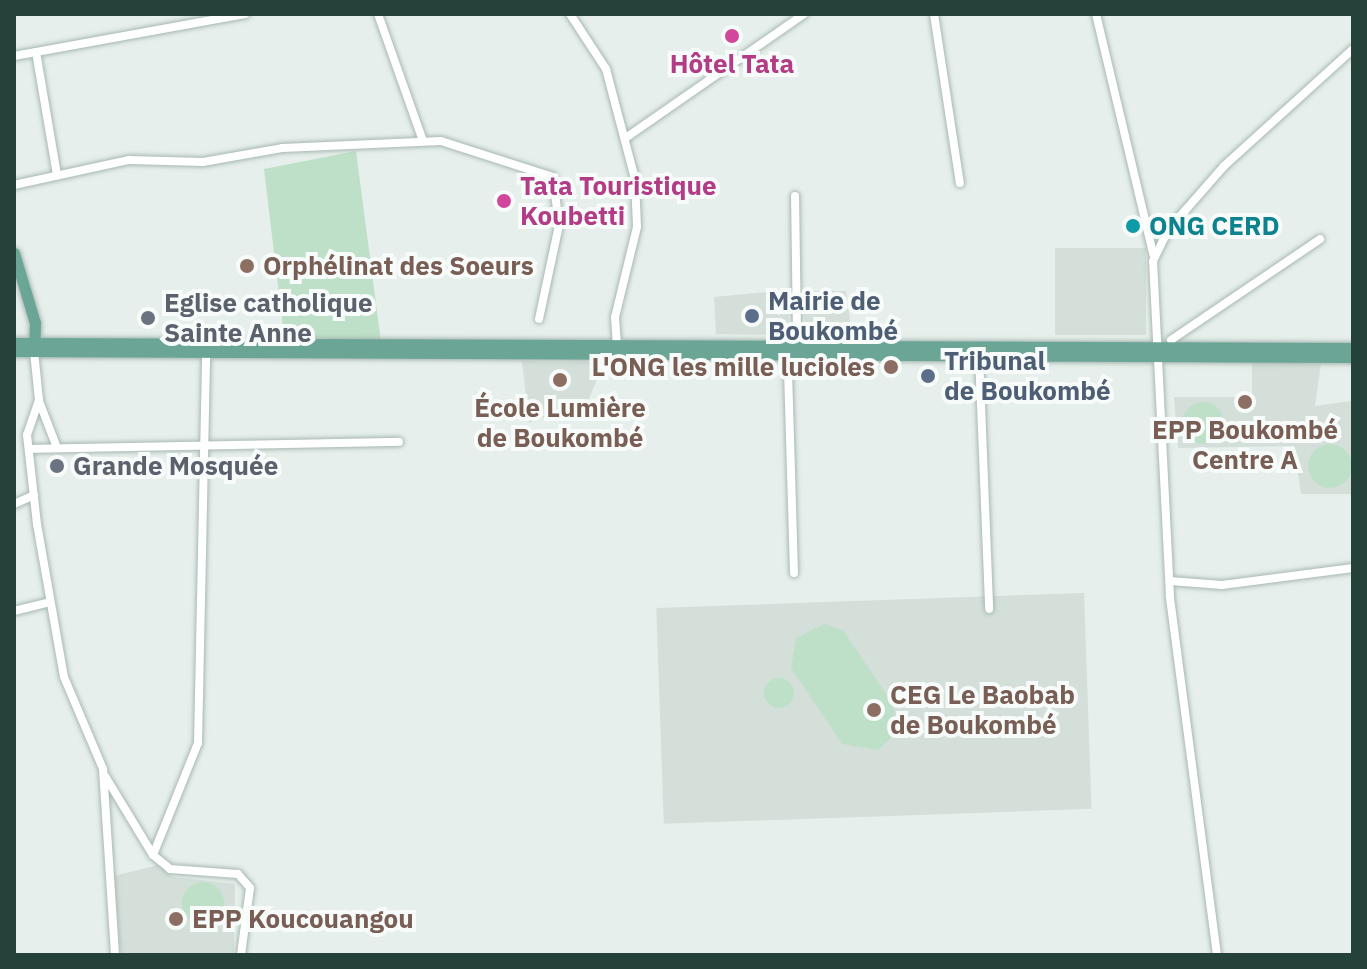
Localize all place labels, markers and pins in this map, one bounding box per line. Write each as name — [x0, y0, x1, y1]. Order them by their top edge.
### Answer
marker: Hôtel Tata — [723, 27, 741, 45]
place label: Hôtel Tata — [670, 48, 794, 80]
place label: Tata Touristique Koubetti — [520, 170, 717, 232]
marker: Tata Touristique Koubetti — [495, 192, 513, 210]
place label: ONG CERD — [1149, 210, 1280, 242]
marker: ONG CERD — [1124, 217, 1142, 235]
place label: Orphélinat des Soeurs — [263, 250, 534, 282]
marker: Orphélinat des Soeurs — [238, 257, 256, 275]
place label: Mairie de Boukombé — [768, 285, 898, 346]
place label: Eglise catholique Sainte Anne — [164, 287, 373, 348]
marker: Mairie de Boukombé — [743, 307, 761, 325]
marker: Eglise catholique Sainte Anne — [139, 309, 157, 327]
place label: Tribunal de Boukombé — [944, 345, 1111, 406]
place label: L'ONG les mille lucioles — [591, 351, 875, 383]
marker: L'ONG les mille lucioles — [882, 358, 900, 376]
marker: Tribunal de Boukombé — [919, 367, 937, 385]
marker: École Lumière de Boukombé — [551, 371, 569, 389]
place label: École Lumière de Boukombé — [474, 392, 646, 454]
marker: EPP Boukombé Centre A — [1236, 393, 1254, 411]
place label: EPP Boukombé Centre A — [1152, 414, 1338, 476]
place label: Grande Mosquée — [73, 450, 278, 482]
marker: Grande Mosquée — [48, 457, 66, 475]
place label: CEG Le Baobab de Boukombé — [890, 679, 1075, 740]
marker: CEG Le Baobab de Boukombé — [865, 701, 883, 719]
place label: EPP Koucouangou — [192, 903, 414, 935]
marker: EPP Koucouangou — [167, 910, 185, 928]

